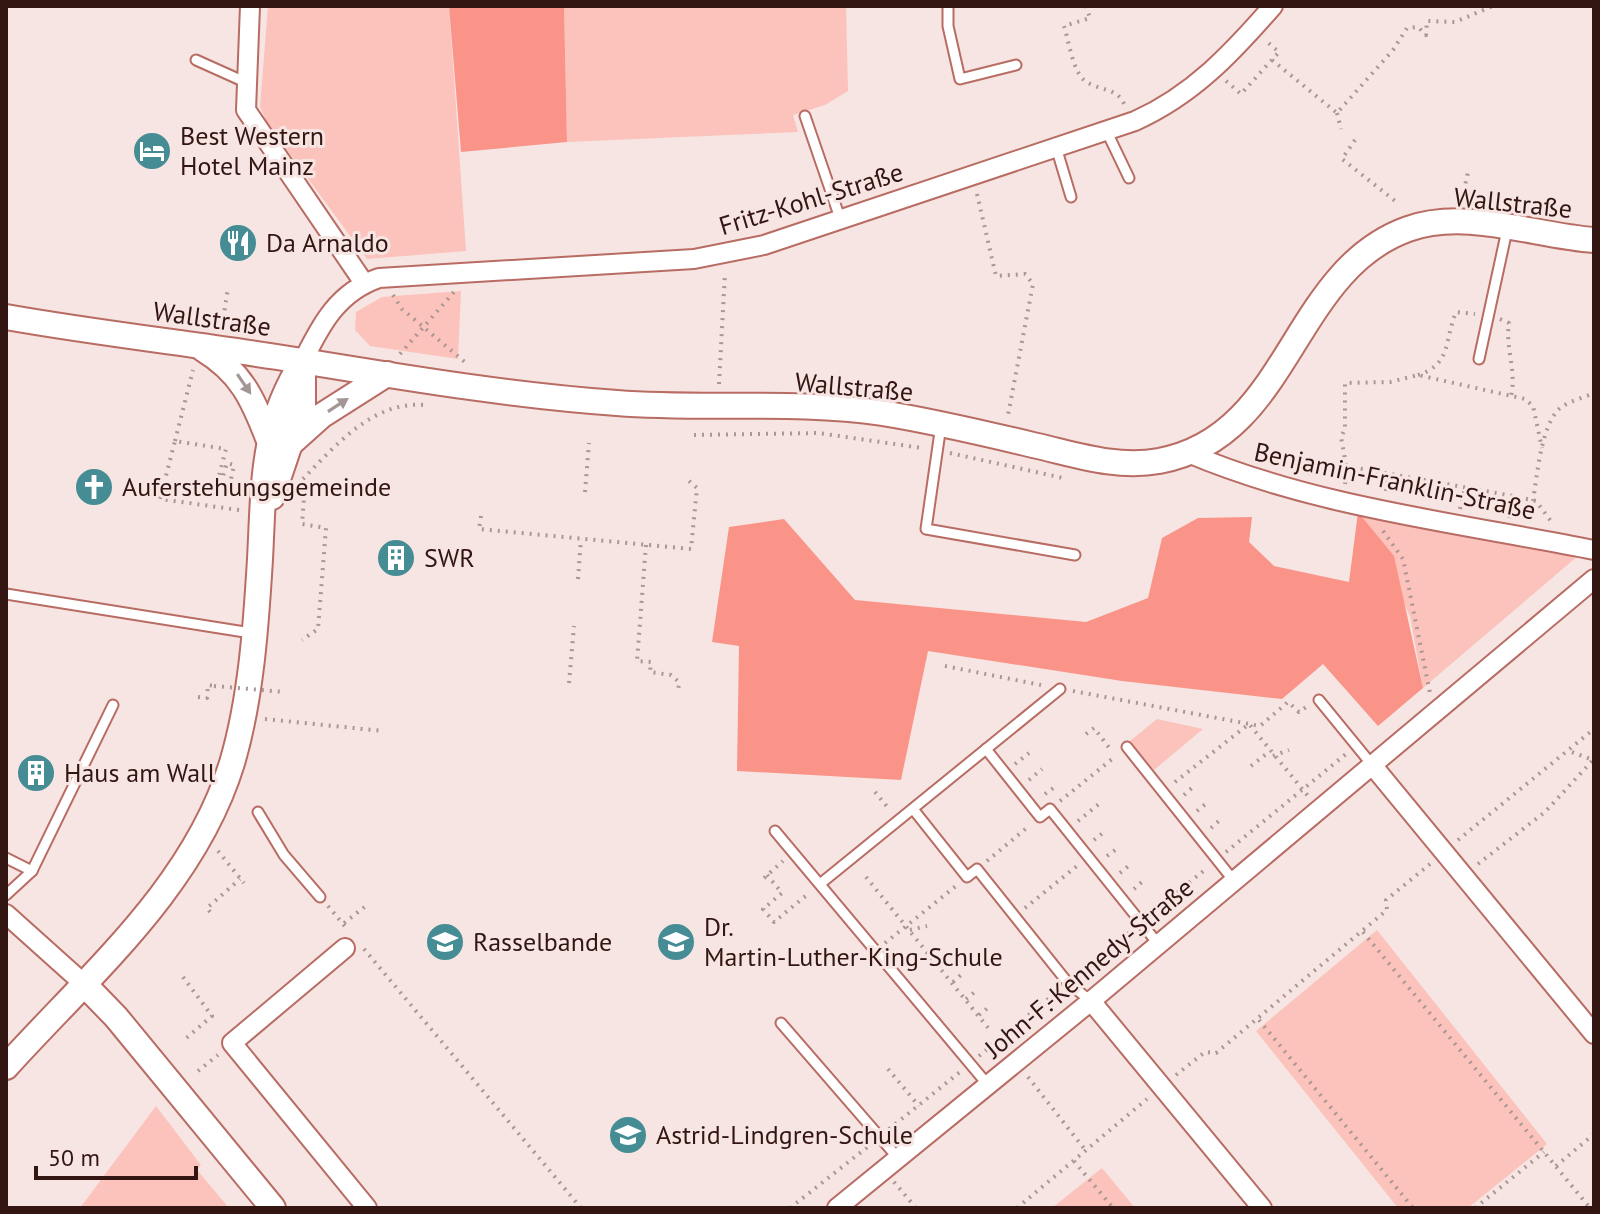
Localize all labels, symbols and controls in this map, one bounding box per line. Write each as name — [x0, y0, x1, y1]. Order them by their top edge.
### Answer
place label: Best Western Hotel Mainz — [180, 119, 324, 182]
hotel icon: Best Western Hotel Mainz — [131, 130, 173, 172]
street label: Fritz-Kohl-Straße — [715, 155, 907, 242]
street label: Wallstraße — [1452, 180, 1574, 225]
restaurant icon: Da Arnaldo — [217, 222, 259, 264]
place label: Da Arnaldo — [266, 226, 389, 259]
street label: Wallstraße — [151, 294, 273, 343]
street label: Wallstraße — [794, 365, 915, 408]
one-way arrow — [236, 373, 251, 394]
one-way arrow — [327, 398, 348, 413]
street label: Benjamin-Franklin-Straße — [1251, 435, 1539, 526]
church icon: Auferstehungsgemeinde — [73, 466, 115, 508]
place label: Auferstehungsgemeinde — [122, 470, 391, 503]
building icon: SWR — [375, 537, 417, 579]
place label: SWR — [424, 541, 475, 574]
building icon: Haus am Wall — [15, 752, 57, 794]
place label: Haus am Wall — [64, 756, 216, 789]
street label: John-F.-Kennedy-Straße — [977, 871, 1200, 1065]
place label: Dr. Martin-Luther-King-Schule — [704, 910, 1003, 973]
school or university icon: Rasselbande — [424, 921, 466, 963]
school or university icon: Dr. Martin-Luther-King-Schule — [655, 921, 697, 963]
place label: Rasselbande — [473, 925, 612, 958]
school or university icon: Astrid-Lindgren-Schule — [607, 1114, 649, 1156]
place label: Astrid-Lindgren-Schule — [656, 1118, 913, 1151]
scale bar — [36, 1130, 196, 1180]
text: 50 m — [48, 1142, 100, 1173]

